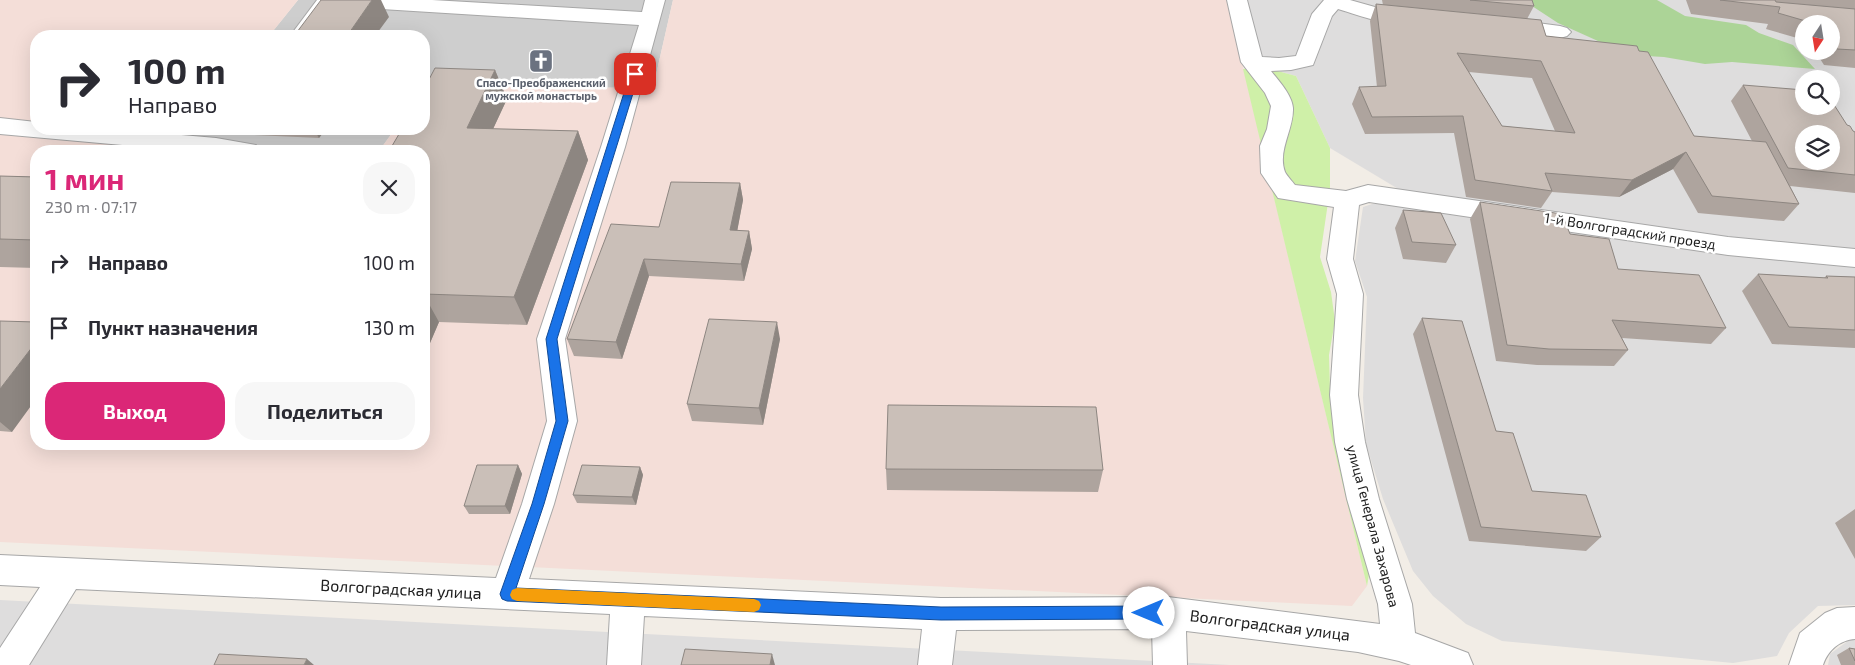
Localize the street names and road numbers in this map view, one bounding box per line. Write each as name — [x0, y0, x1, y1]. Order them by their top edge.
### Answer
street label: 1-й Волгоградский проезд — [1543, 209, 1717, 252]
street label: улица Генерала Захарова — [1344, 443, 1403, 609]
street label: Волгоградская улица — [320, 575, 482, 603]
street label: Волгоградская улица — [1189, 605, 1351, 645]

